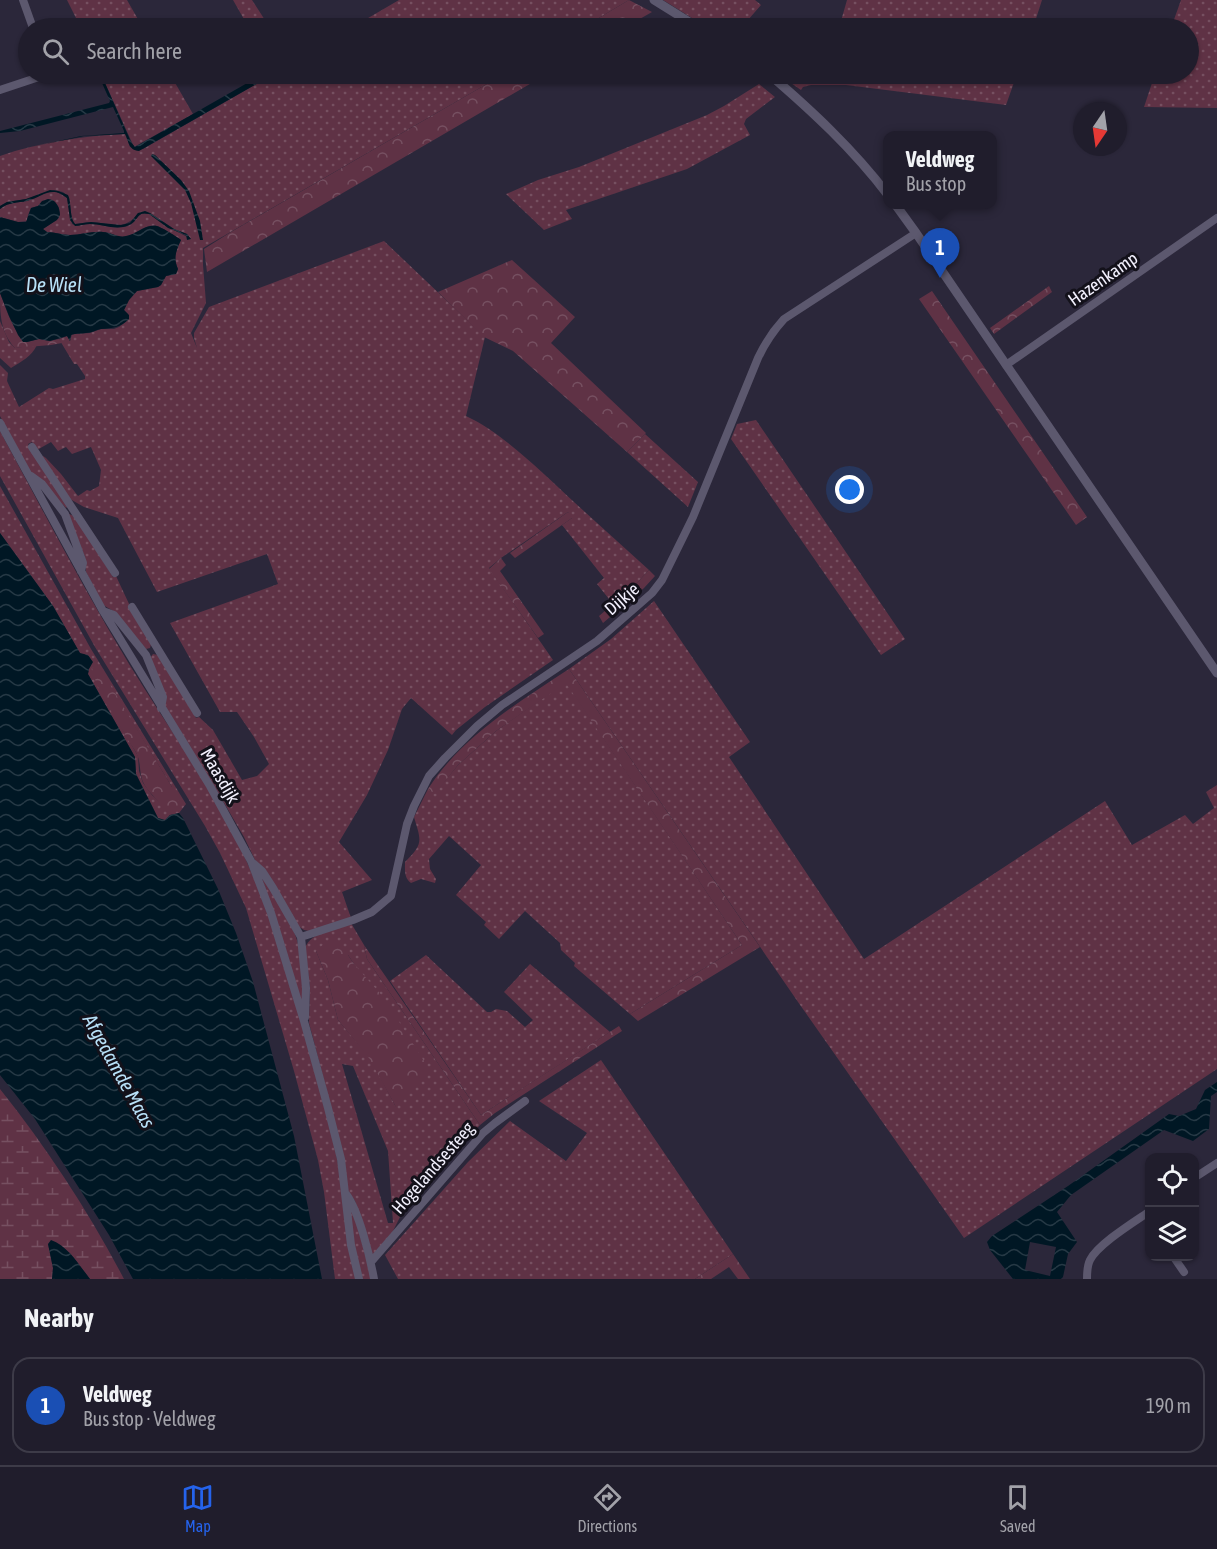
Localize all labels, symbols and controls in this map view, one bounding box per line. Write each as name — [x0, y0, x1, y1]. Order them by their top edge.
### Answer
search box — [18, 18, 1199, 84]
icon: search — [39, 35, 72, 68]
text: Search here — [87, 38, 182, 64]
north arrow — [1073, 102, 1127, 156]
popup — [883, 131, 997, 209]
text: Veldweg — [906, 146, 974, 172]
text: Bus stop — [906, 172, 966, 195]
pin: 1 — [920, 228, 960, 278]
street label: Hazenkamp — [1064, 247, 1141, 310]
water label: De Wiel — [26, 273, 82, 296]
your location — [835, 475, 864, 504]
street label: Dijkje — [600, 578, 643, 619]
street label: Maasdijk — [196, 745, 245, 807]
water label: Afgedamde Maas — [78, 1009, 160, 1132]
street label: Hogelandsesteeg — [387, 1117, 478, 1218]
map controls — [1145, 1153, 1199, 1261]
button: locate — [1145, 1153, 1199, 1207]
button: layers — [1145, 1207, 1199, 1261]
text: Nearby — [24, 1303, 94, 1333]
text: Veldweg — [83, 1381, 152, 1407]
text: 1 — [41, 1394, 50, 1417]
text: 190 m — [1146, 1394, 1191, 1417]
text: Bus stop · Veldweg — [83, 1407, 215, 1430]
tab: Map — [181, 1481, 214, 1535]
tab: Directions — [577, 1481, 637, 1535]
tab: Saved — [1000, 1481, 1035, 1535]

